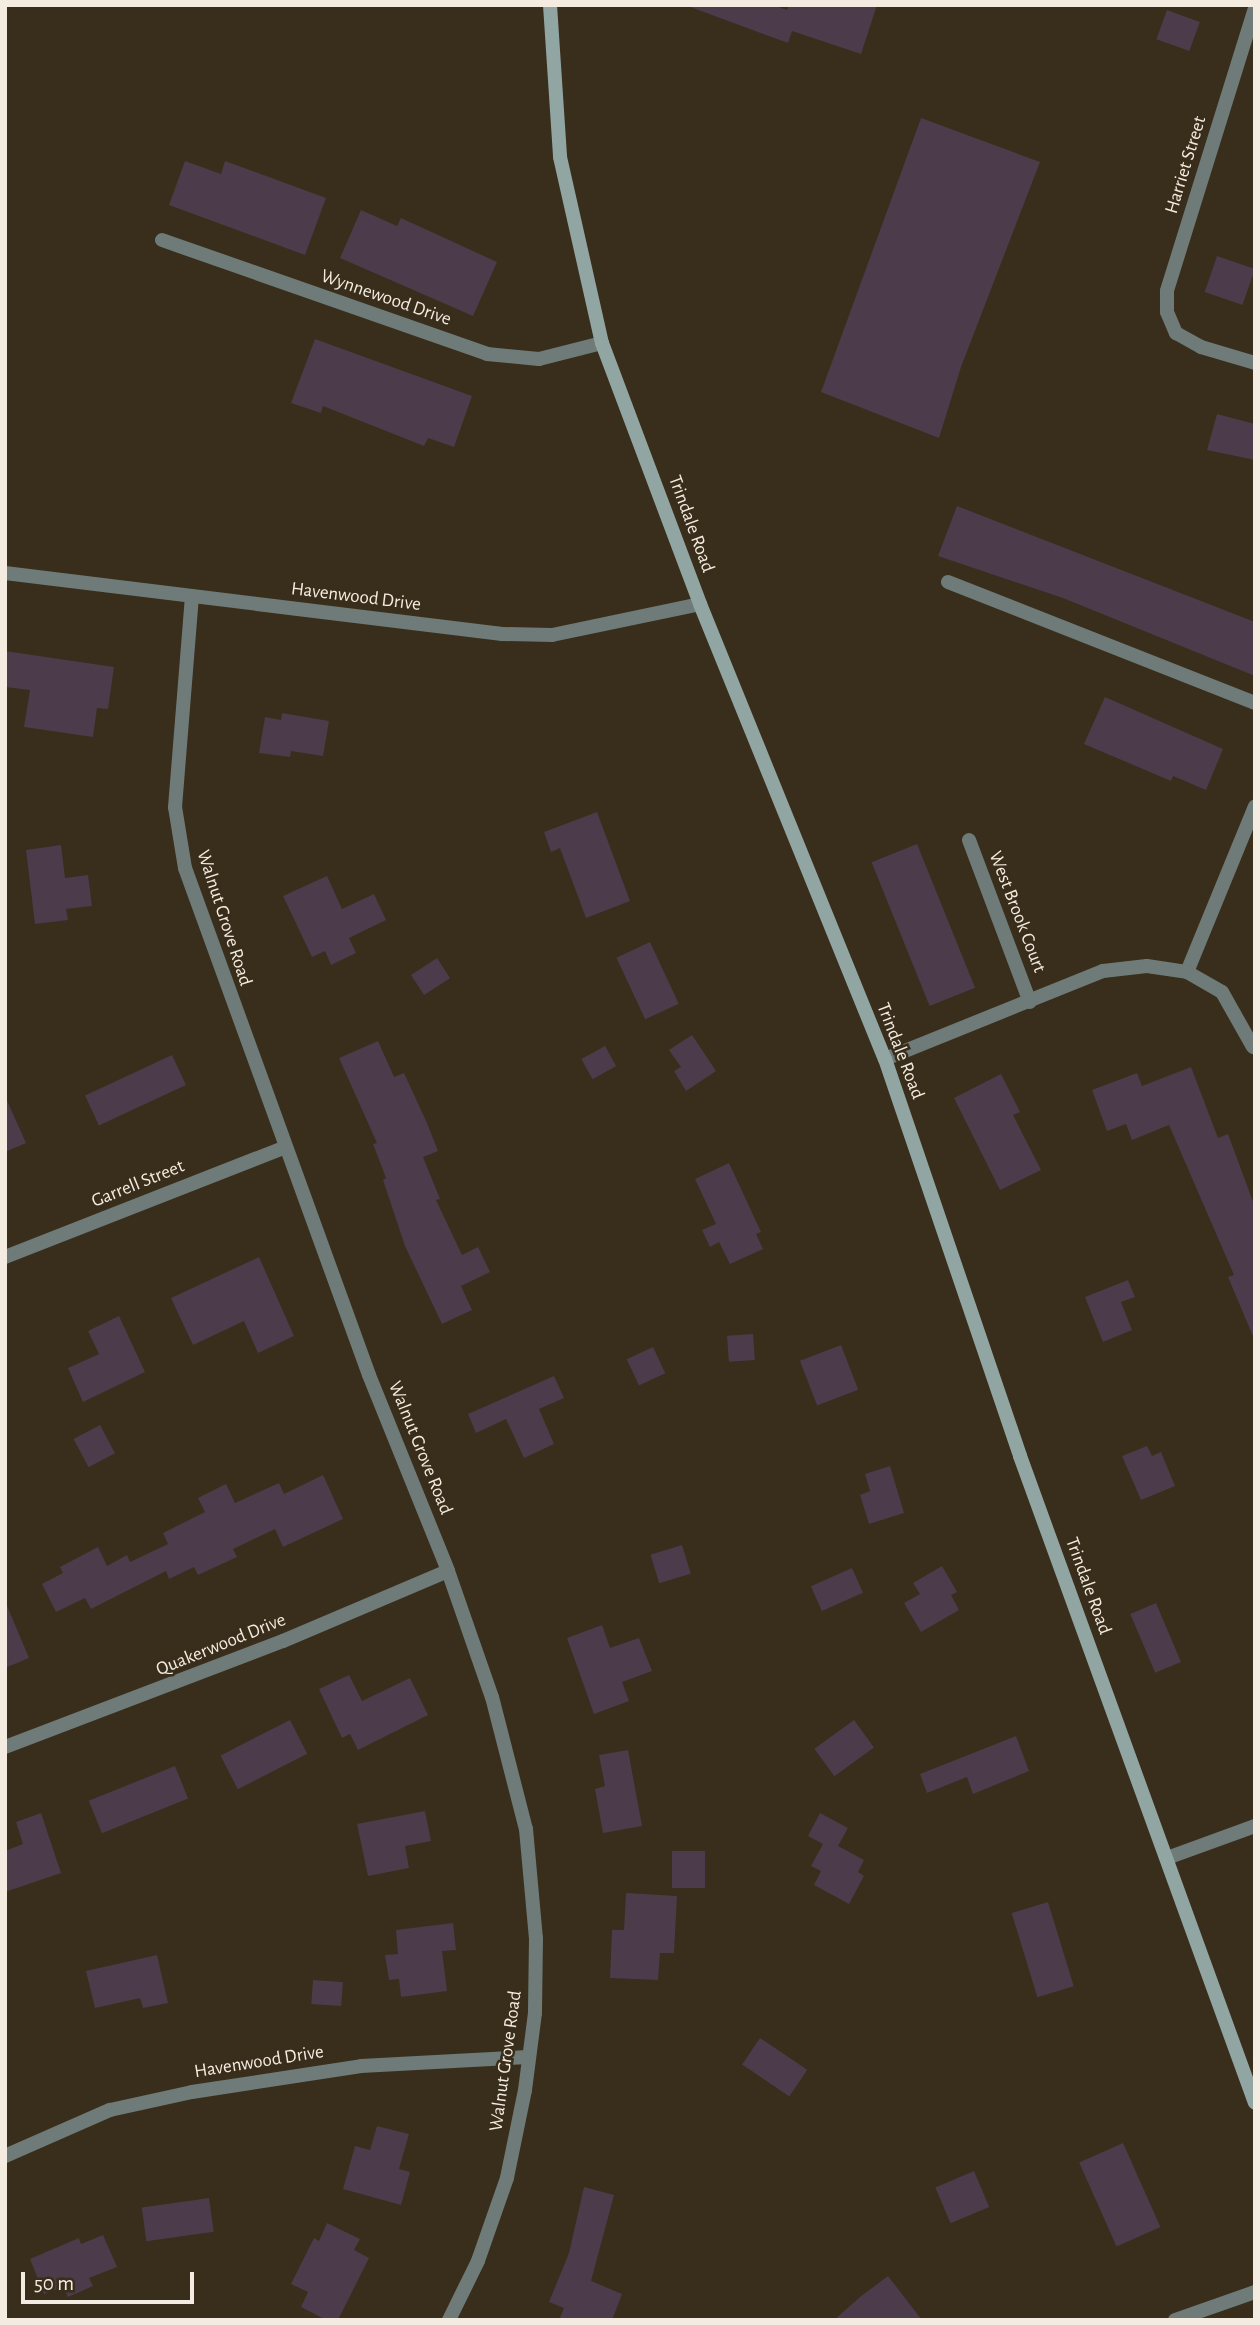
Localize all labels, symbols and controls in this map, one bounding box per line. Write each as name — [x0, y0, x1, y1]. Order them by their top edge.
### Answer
street label: Harriet Street — [1160, 113, 1212, 217]
street label: Wynnewood Drive — [318, 265, 454, 331]
street label: Trindale Road — [663, 472, 719, 576]
street label: Havenwood Drive — [290, 578, 422, 616]
street label: Walnut Grove Road — [191, 847, 257, 989]
street label: West Brook Court — [983, 848, 1051, 976]
street label: Trindale Road — [871, 999, 929, 1103]
street label: Garrell Street — [88, 1155, 188, 1213]
street label: Walnut Grove Road — [383, 1378, 457, 1518]
street label: Trindale Road — [1060, 1534, 1116, 1638]
street label: Quakerwood Drive — [153, 1609, 289, 1681]
street label: Walnut Grove Road — [485, 1989, 527, 2133]
street label: Havenwood Drive — [193, 2041, 325, 2083]
scale bar — [24, 2258, 198, 2302]
text: 50 m — [34, 2273, 74, 2294]

